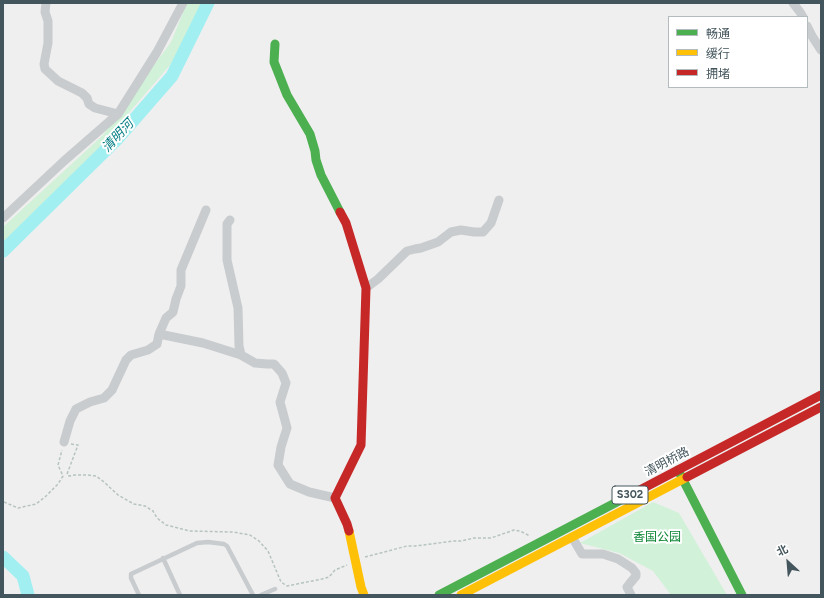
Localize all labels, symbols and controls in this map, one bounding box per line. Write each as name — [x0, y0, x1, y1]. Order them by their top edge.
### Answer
legend — [668, 16, 808, 88]
text: 畅通 — [706, 27, 730, 41]
text: 缓行 — [706, 47, 730, 61]
text: 拥堵 — [706, 67, 730, 81]
water label: 清明河 — [99, 116, 137, 156]
street label: 清明桥路 — [642, 444, 692, 480]
road number: S302 — [612, 486, 648, 504]
park label: 香国公园 — [633, 530, 681, 544]
north arrow — [768, 542, 808, 582]
text: 北 — [775, 543, 790, 559]

